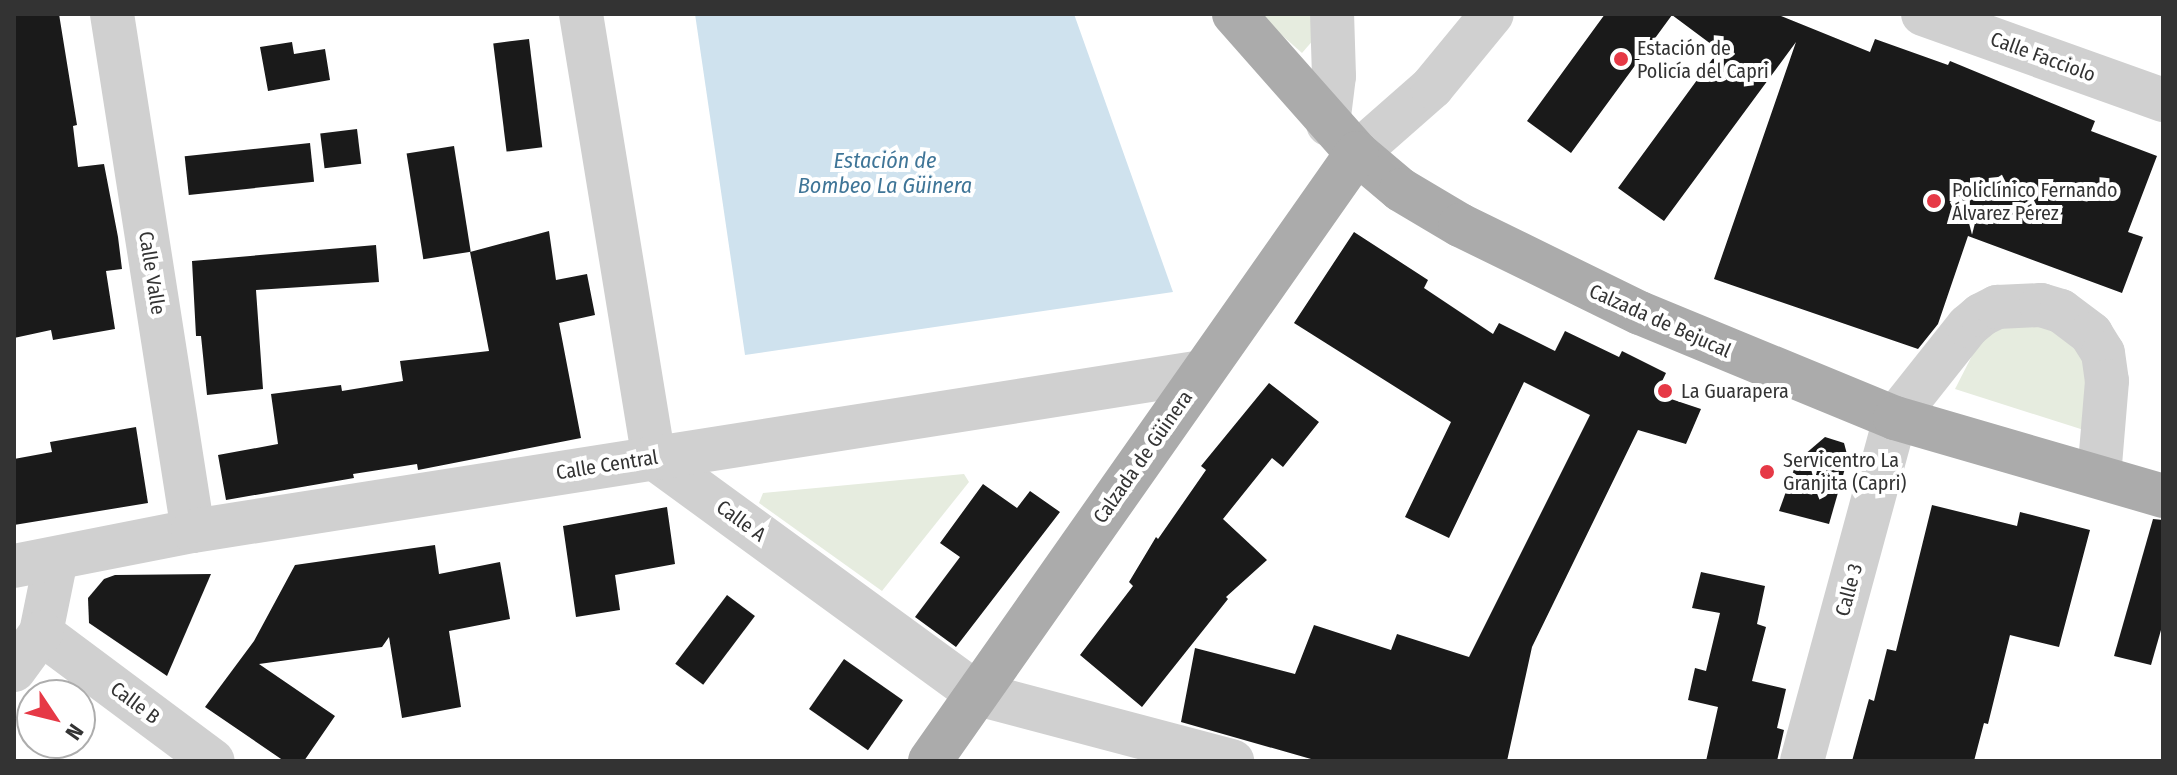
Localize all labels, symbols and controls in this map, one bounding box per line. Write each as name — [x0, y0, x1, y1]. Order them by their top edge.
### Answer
street label: Calle Facciolo — [1987, 27, 2099, 87]
place label: Estación de Policía del Capri — [1637, 36, 1769, 83]
marker: Estación de Policía del Capri — [1612, 50, 1630, 68]
water label: Estación de Bombeo La Güinera — [798, 147, 972, 198]
place label: Policlínico Fernando Álvarez Pérez — [1952, 178, 2118, 225]
marker: Policlínico Fernando Álvarez Pérez — [1923, 190, 1945, 212]
street label: Calle Valle — [134, 230, 170, 316]
street label: Calzada de Bejucal — [1585, 279, 1735, 363]
place label: La Guarapera — [1681, 379, 1789, 403]
marker: La Guarapera — [1656, 382, 1674, 400]
street label: Calzada de Güinera — [1088, 386, 1198, 528]
street label: Calle Central — [554, 445, 660, 485]
place label: Servicentro La Granjita (Capri) — [1783, 448, 1906, 495]
marker: Servicentro La Granjita (Capri) — [1758, 463, 1776, 481]
street label: Calle A — [712, 495, 770, 547]
street label: Calle 3 — [1830, 561, 1868, 619]
street label: Calle B — [106, 677, 164, 729]
north arrow — [16, 679, 96, 759]
text: N — [60, 719, 89, 745]

